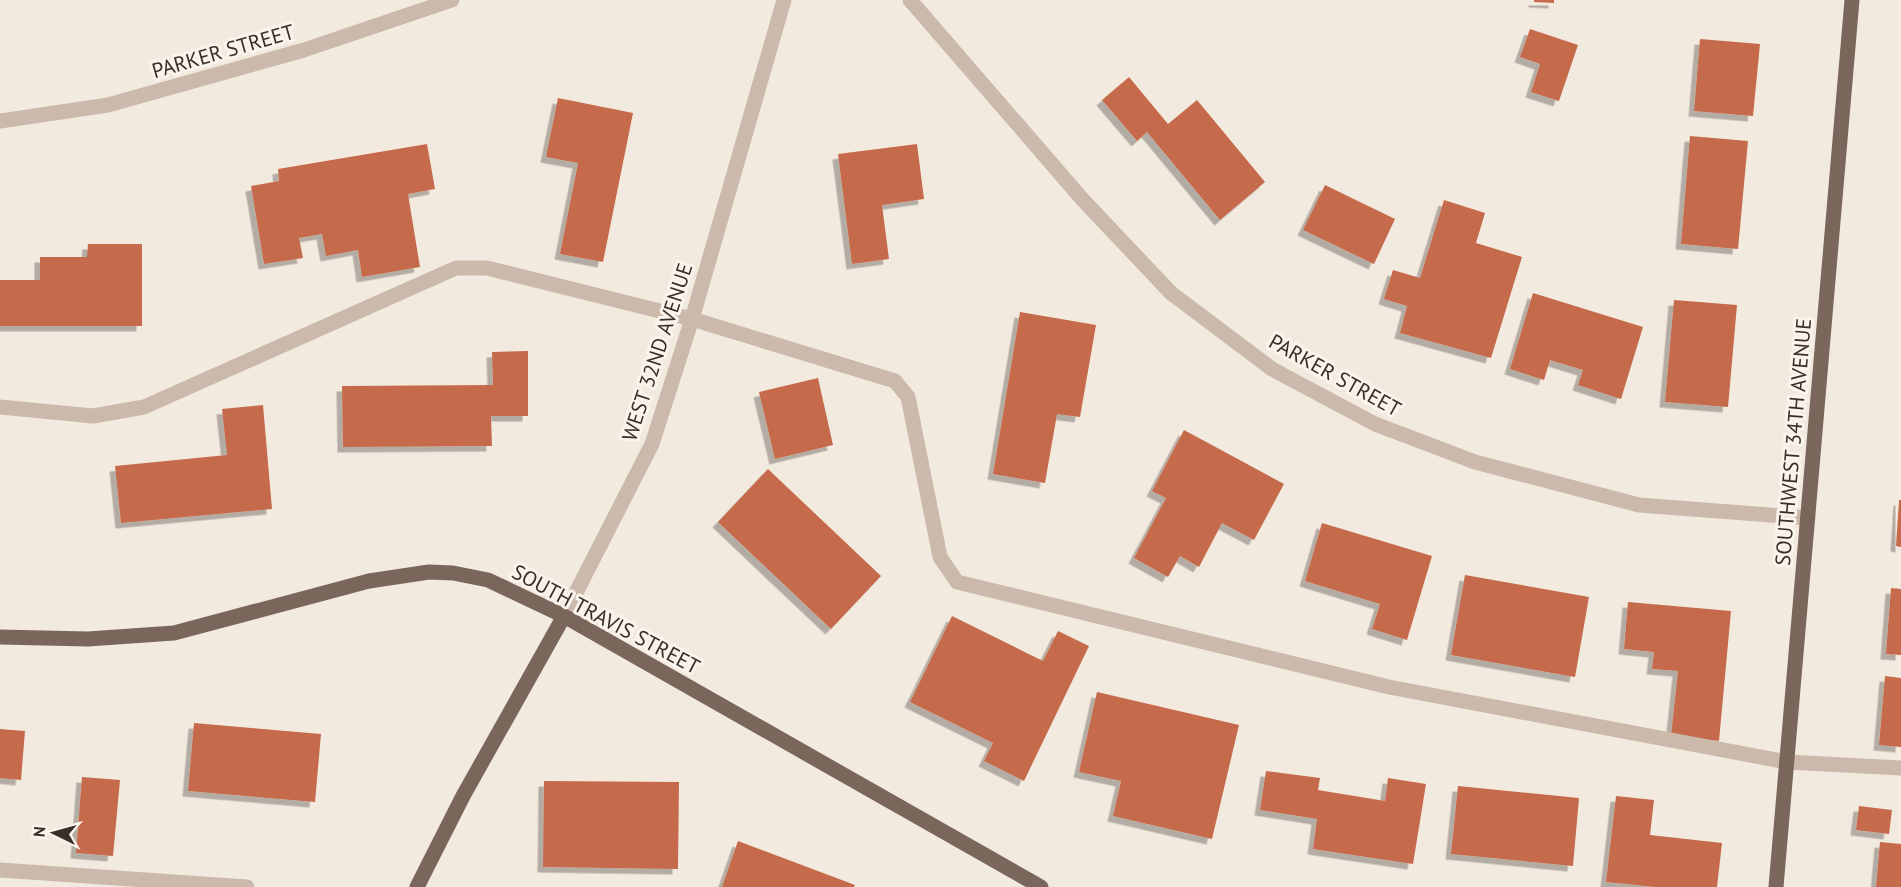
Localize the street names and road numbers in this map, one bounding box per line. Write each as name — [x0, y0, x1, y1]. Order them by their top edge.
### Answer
street label: PARKER STREET — [149, 18, 298, 84]
street label: WEST 32ND AVENUE — [615, 260, 699, 444]
street label: SOUTHWEST 34TH AVENUE — [1769, 317, 1817, 567]
street label: PARKER STREET — [1264, 328, 1406, 423]
street label: SOUTH TRAVIS STREET — [507, 558, 705, 680]

